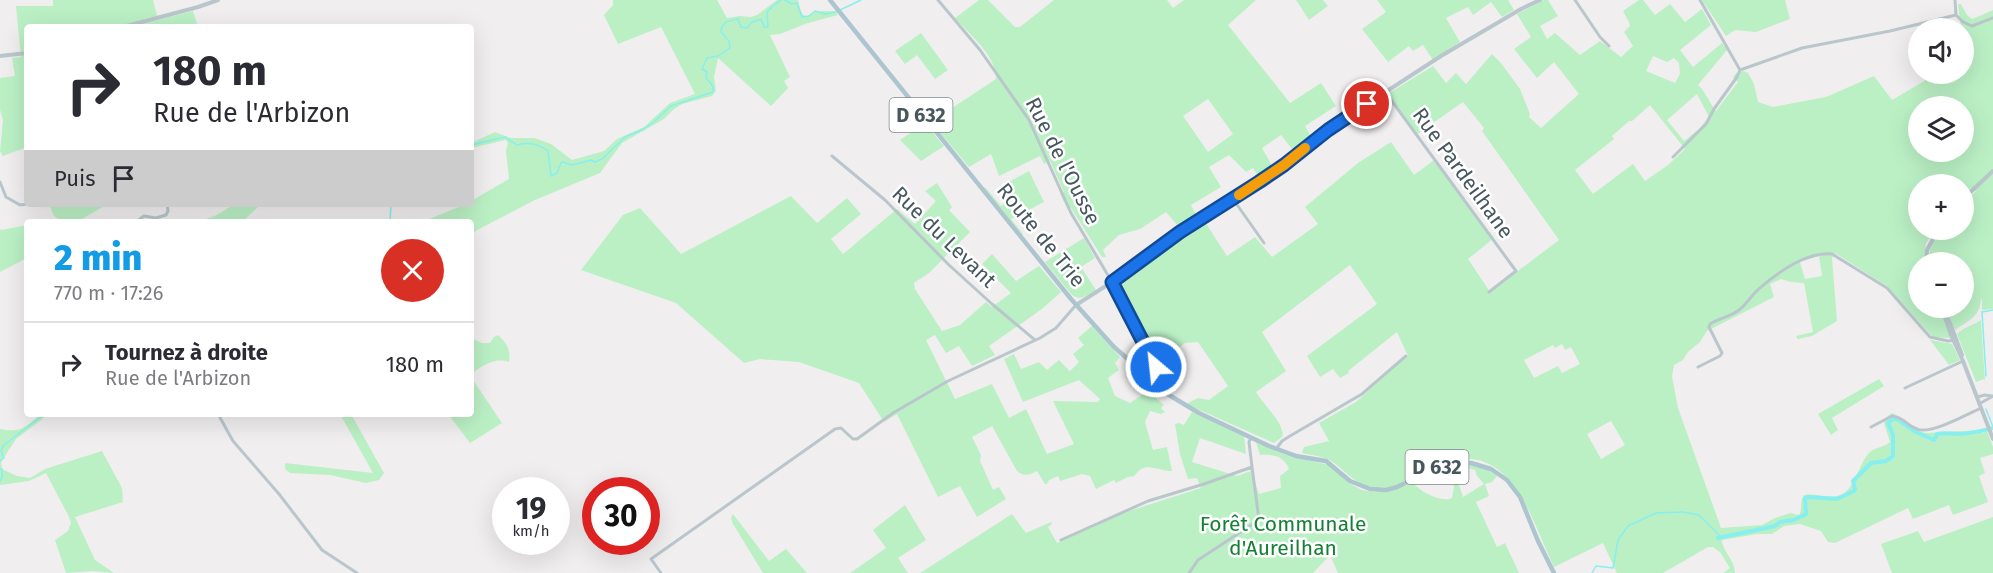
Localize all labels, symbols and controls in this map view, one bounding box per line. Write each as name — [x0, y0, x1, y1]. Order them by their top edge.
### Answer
map controls — [1908, 18, 1974, 318]
button: sound — [1908, 18, 1974, 84]
text: 180 m — [153, 46, 267, 96]
icon: right — [54, 48, 132, 126]
pin — [1341, 78, 1392, 129]
icon: arrive — [1350, 87, 1383, 120]
street label: Rue de l'Ousse — [1020, 93, 1106, 229]
button: layers — [1908, 96, 1974, 162]
text: Rue de l'Arbizon — [153, 97, 350, 129]
road number: D 632 — [890, 98, 952, 132]
street label: Rue Pardeilhane — [1407, 102, 1519, 244]
icon: arrive — [107, 162, 140, 195]
text: Puis — [54, 165, 95, 192]
button: + — [1908, 174, 1974, 240]
street label: Route de Trie — [991, 178, 1091, 292]
street label: Rue du Levant — [886, 181, 1002, 293]
text: 2 min — [54, 236, 142, 280]
button: close — [381, 239, 444, 302]
button: − — [1908, 252, 1974, 318]
text: 770 m · 17:26 — [54, 281, 163, 305]
position arrow — [1124, 335, 1188, 399]
text: Tournez à droite — [105, 339, 268, 366]
icon: right — [54, 348, 87, 381]
text: 180 m — [385, 351, 444, 378]
text: Rue de l'Arbizon — [105, 366, 251, 390]
road number: D 632 — [1406, 450, 1468, 484]
speed limit sign: 30 — [582, 477, 660, 555]
text: 19 — [516, 491, 546, 527]
park label: Forêt Communale d'Aureilhan — [1200, 511, 1366, 561]
text: km/h — [512, 522, 550, 540]

